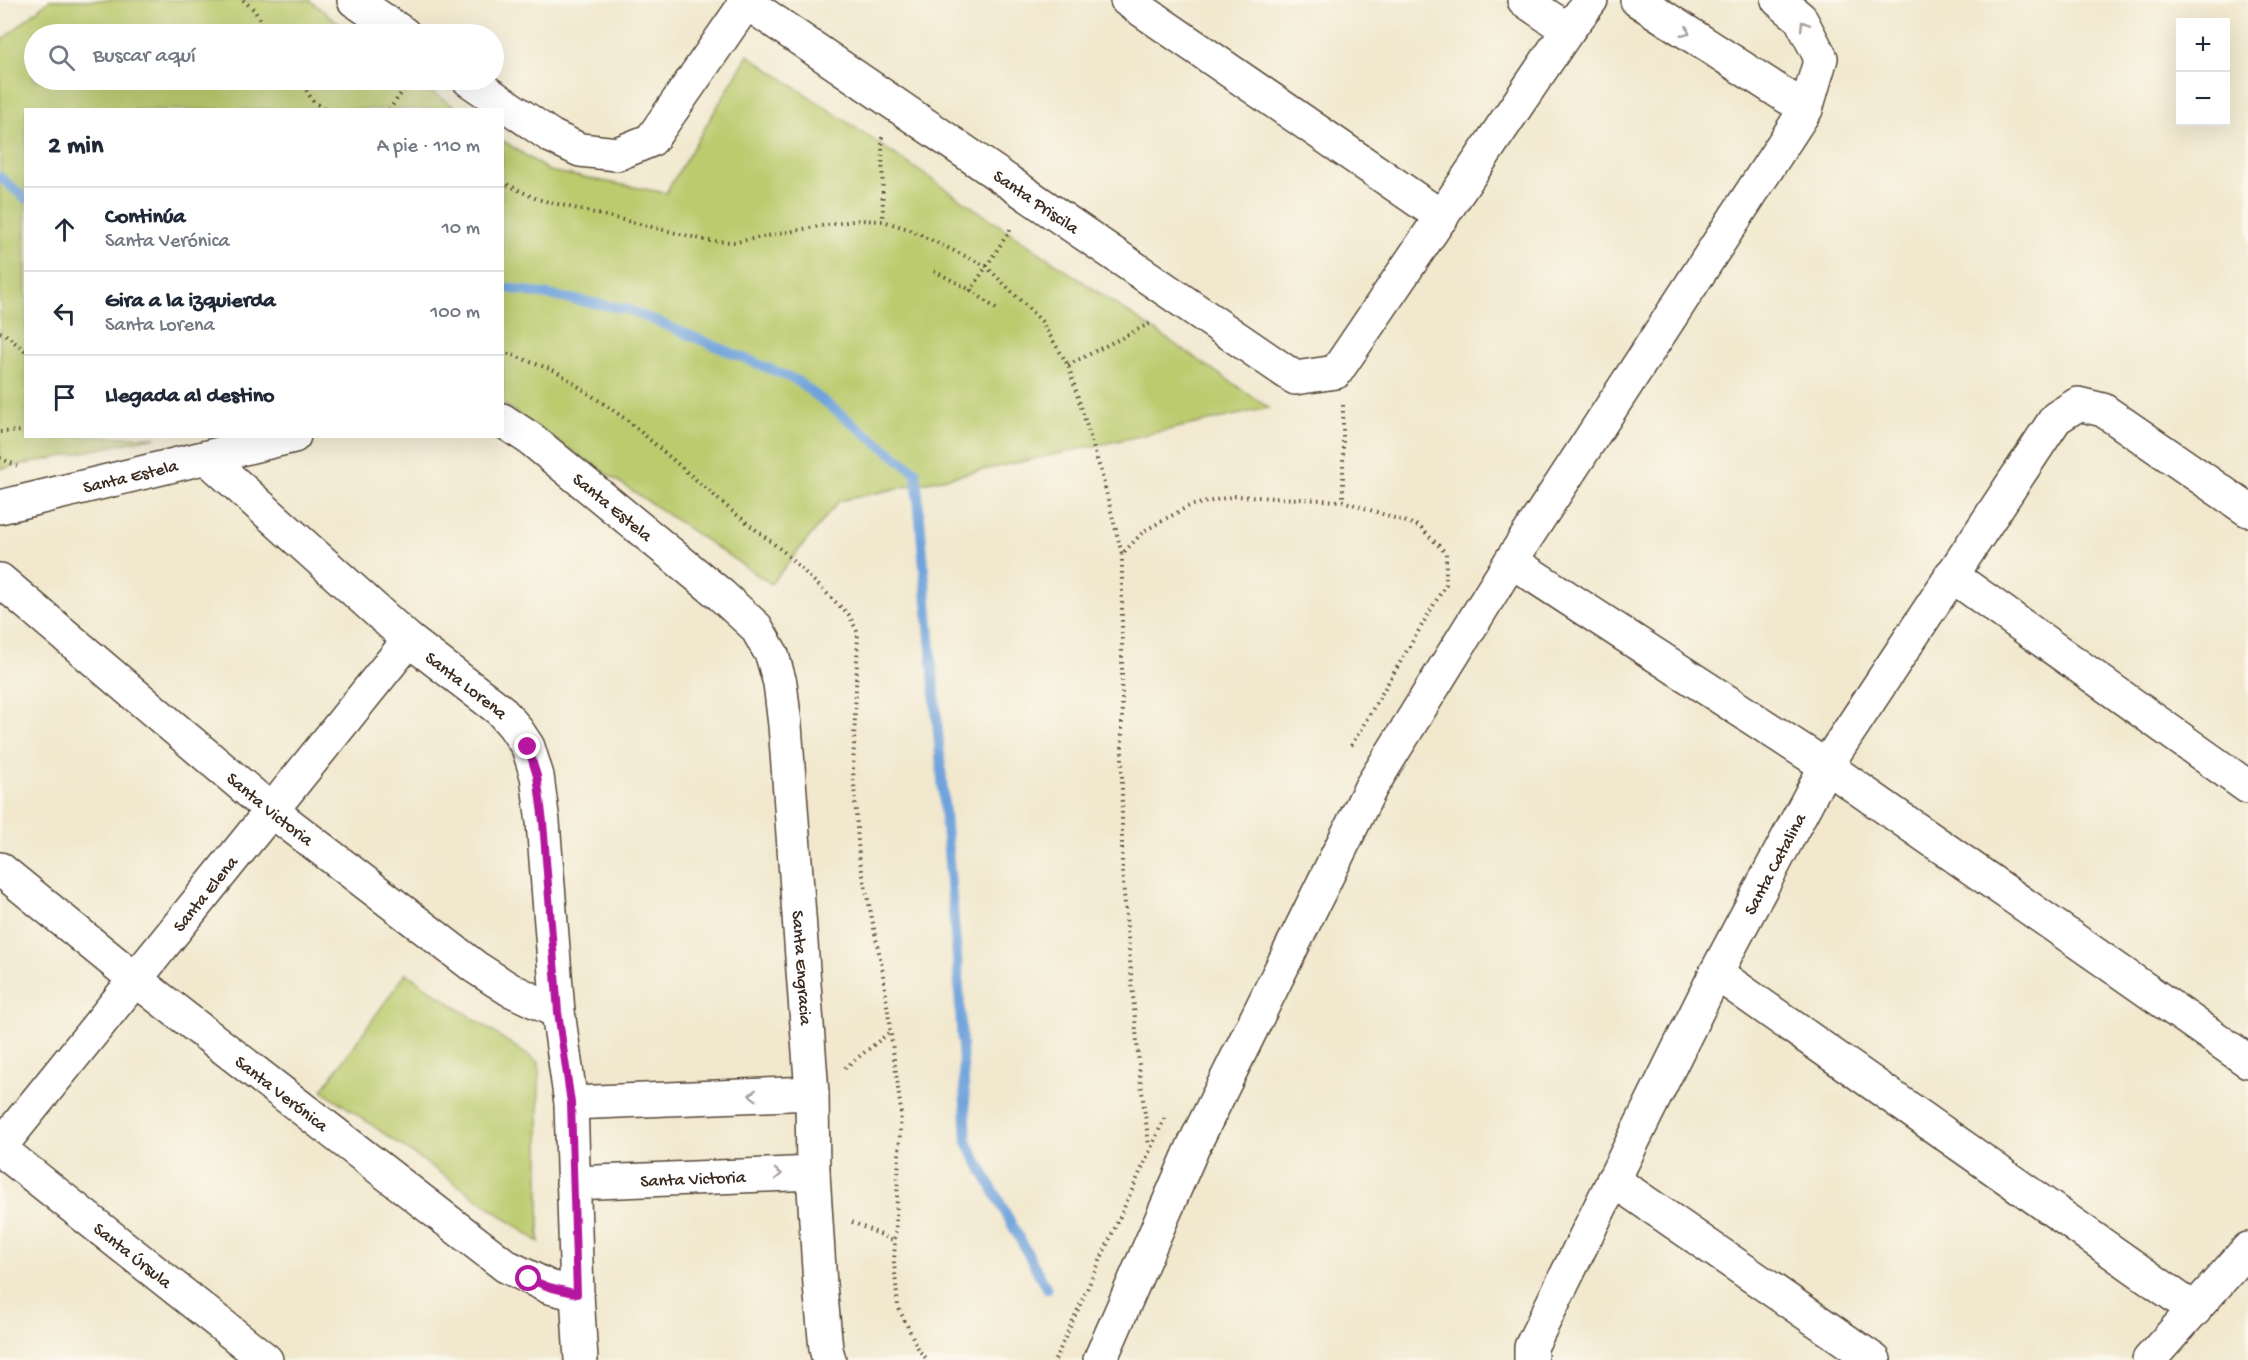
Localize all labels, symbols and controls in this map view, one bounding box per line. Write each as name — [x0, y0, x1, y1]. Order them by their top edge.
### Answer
map controls — [2176, 18, 2230, 126]
button: + — [2176, 18, 2230, 72]
one-way arrow — [1799, 21, 1811, 31]
search box — [24, 24, 504, 90]
one-way arrow — [1680, 24, 1690, 36]
icon: search — [45, 41, 78, 74]
text: Buscar aquí — [93, 44, 196, 70]
button: − — [2176, 72, 2230, 126]
text: 2 min — [48, 132, 103, 163]
text: A pie · 110 m — [377, 136, 480, 159]
street label: Santa Priscila — [988, 166, 1083, 241]
text: Continúa — [105, 205, 186, 231]
icon: ahead — [48, 213, 81, 246]
text: 10 m — [442, 218, 480, 241]
text: Santa Verónica — [105, 231, 230, 254]
text: Gira a la izquierda — [105, 289, 276, 315]
icon: left — [48, 297, 81, 330]
text: 100 m — [430, 302, 480, 325]
text: Santa Lorena — [105, 315, 215, 338]
icon: arrive — [48, 381, 81, 414]
text: Llegada al destino — [105, 384, 275, 410]
street label: Santa Estela — [81, 456, 181, 500]
street label: Santa Estela — [567, 470, 657, 548]
street label: Santa Lorena — [420, 648, 512, 725]
route end — [514, 733, 540, 759]
street label: Santa Victoria — [221, 769, 317, 852]
street label: Santa Catalina — [1741, 810, 1812, 919]
street label: Santa Elena — [170, 852, 244, 937]
street label: Santa Engracia — [786, 910, 815, 1027]
street label: Santa Verónica — [230, 1052, 332, 1138]
one-way arrow — [749, 1089, 758, 1102]
street label: Santa Victoria — [640, 1168, 747, 1193]
one-way arrow — [773, 1168, 782, 1181]
street label: Santa Úrsula — [88, 1219, 176, 1295]
route start — [515, 1265, 541, 1291]

